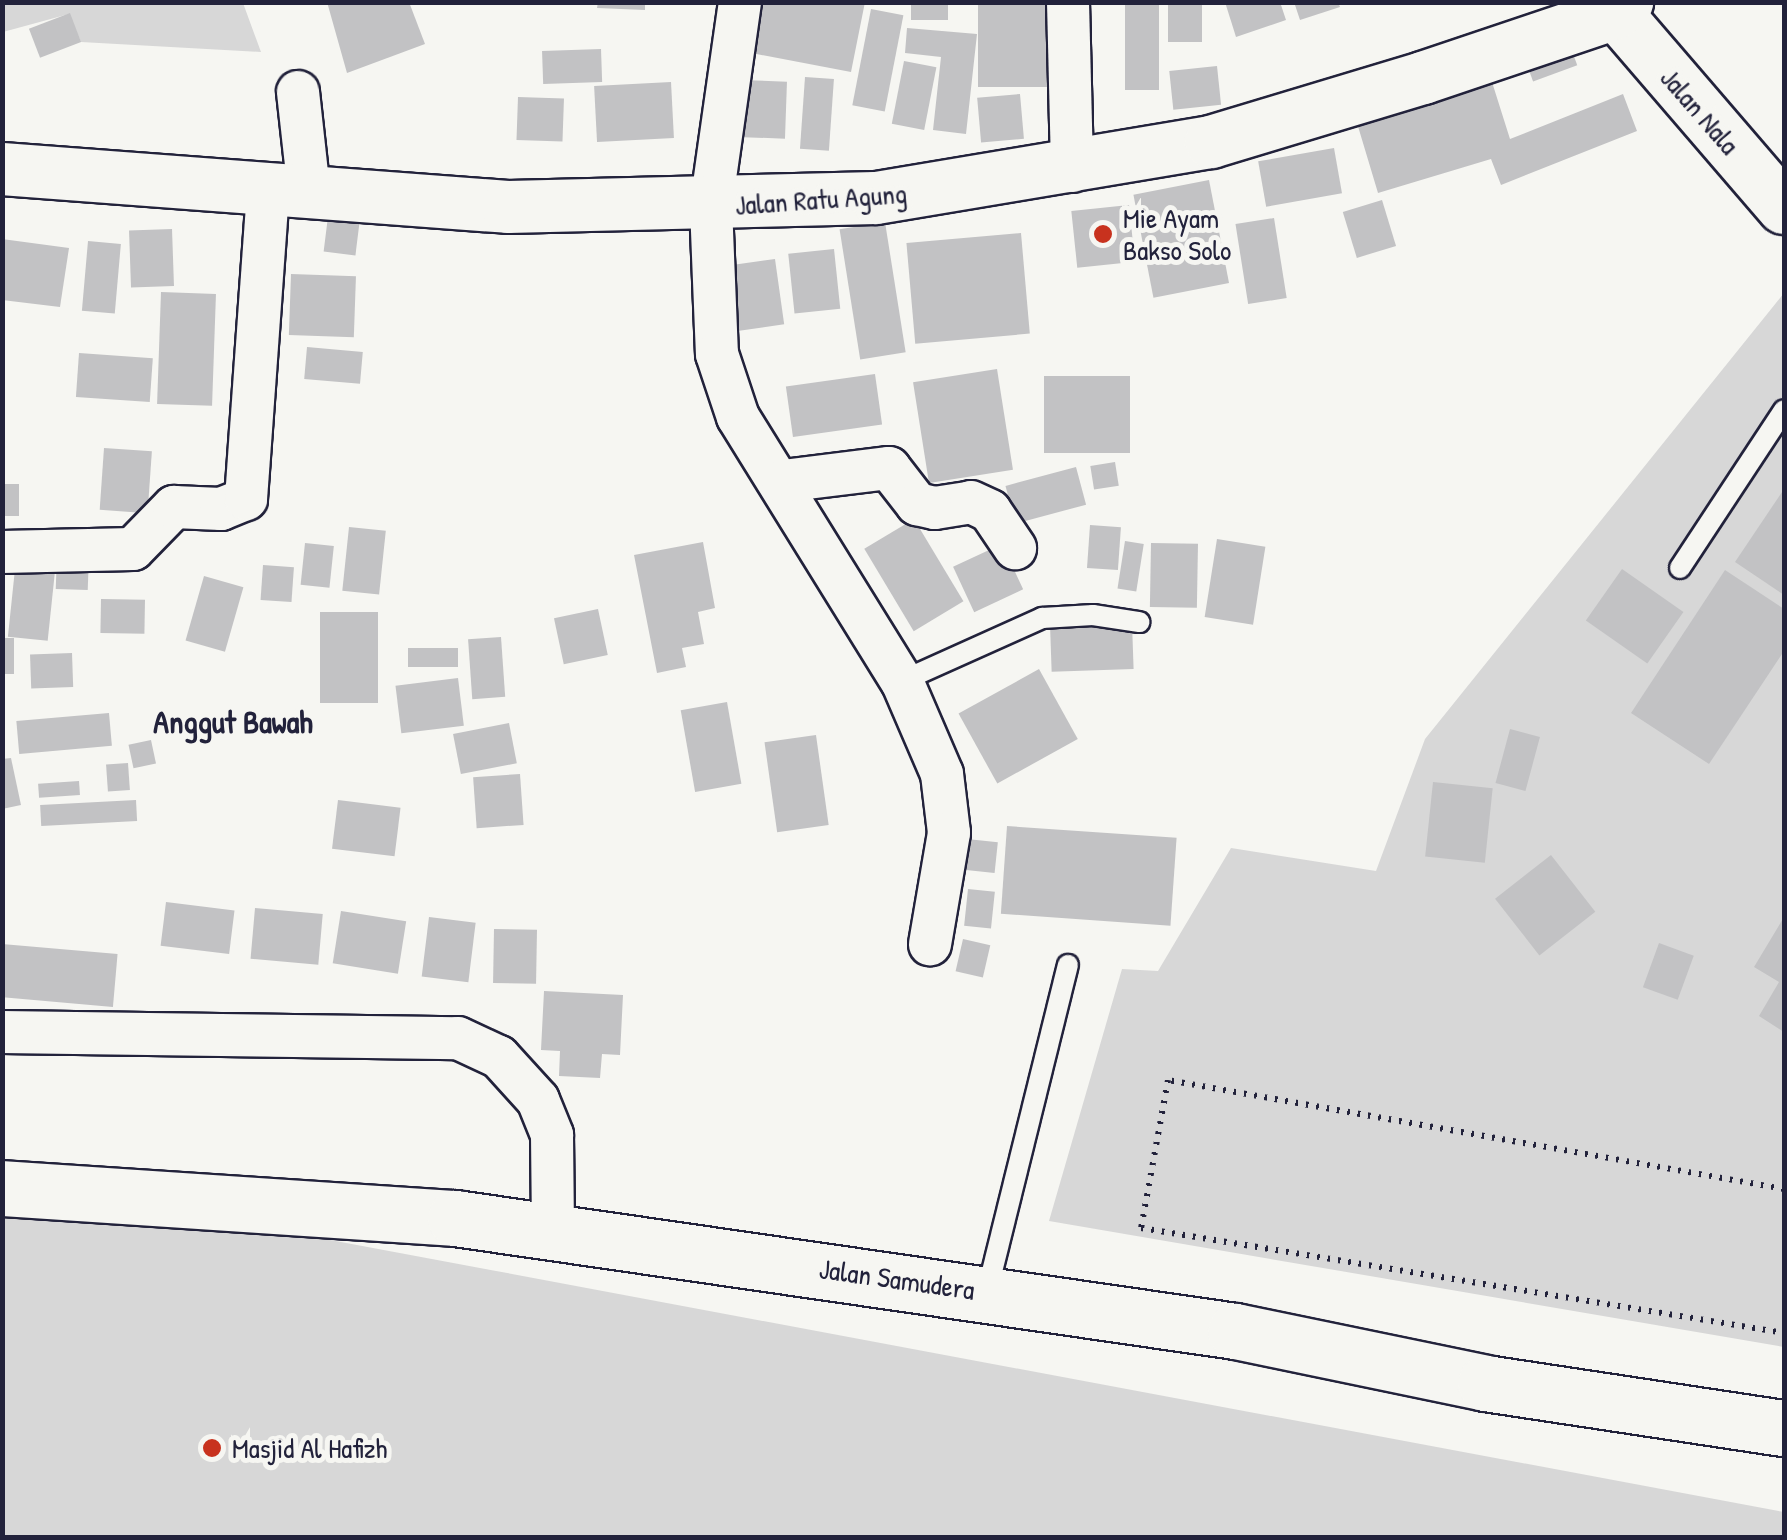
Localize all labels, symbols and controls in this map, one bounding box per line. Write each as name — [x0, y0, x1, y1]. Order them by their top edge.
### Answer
street label: Jalan Nala — [1653, 61, 1747, 161]
street label: Jalan Ratu Agung — [734, 176, 908, 222]
place label: Mie Ayam Bakso Solo — [1123, 201, 1231, 267]
marker: Mie Ayam Bakso Solo — [1092, 223, 1114, 245]
district label: Anggut Bawah — [153, 703, 313, 741]
street label: Jalan Samudera — [817, 1251, 977, 1307]
place label: Masjid Al Hafizh — [232, 1431, 387, 1465]
marker: Masjid Al Hafizh — [201, 1437, 223, 1459]

